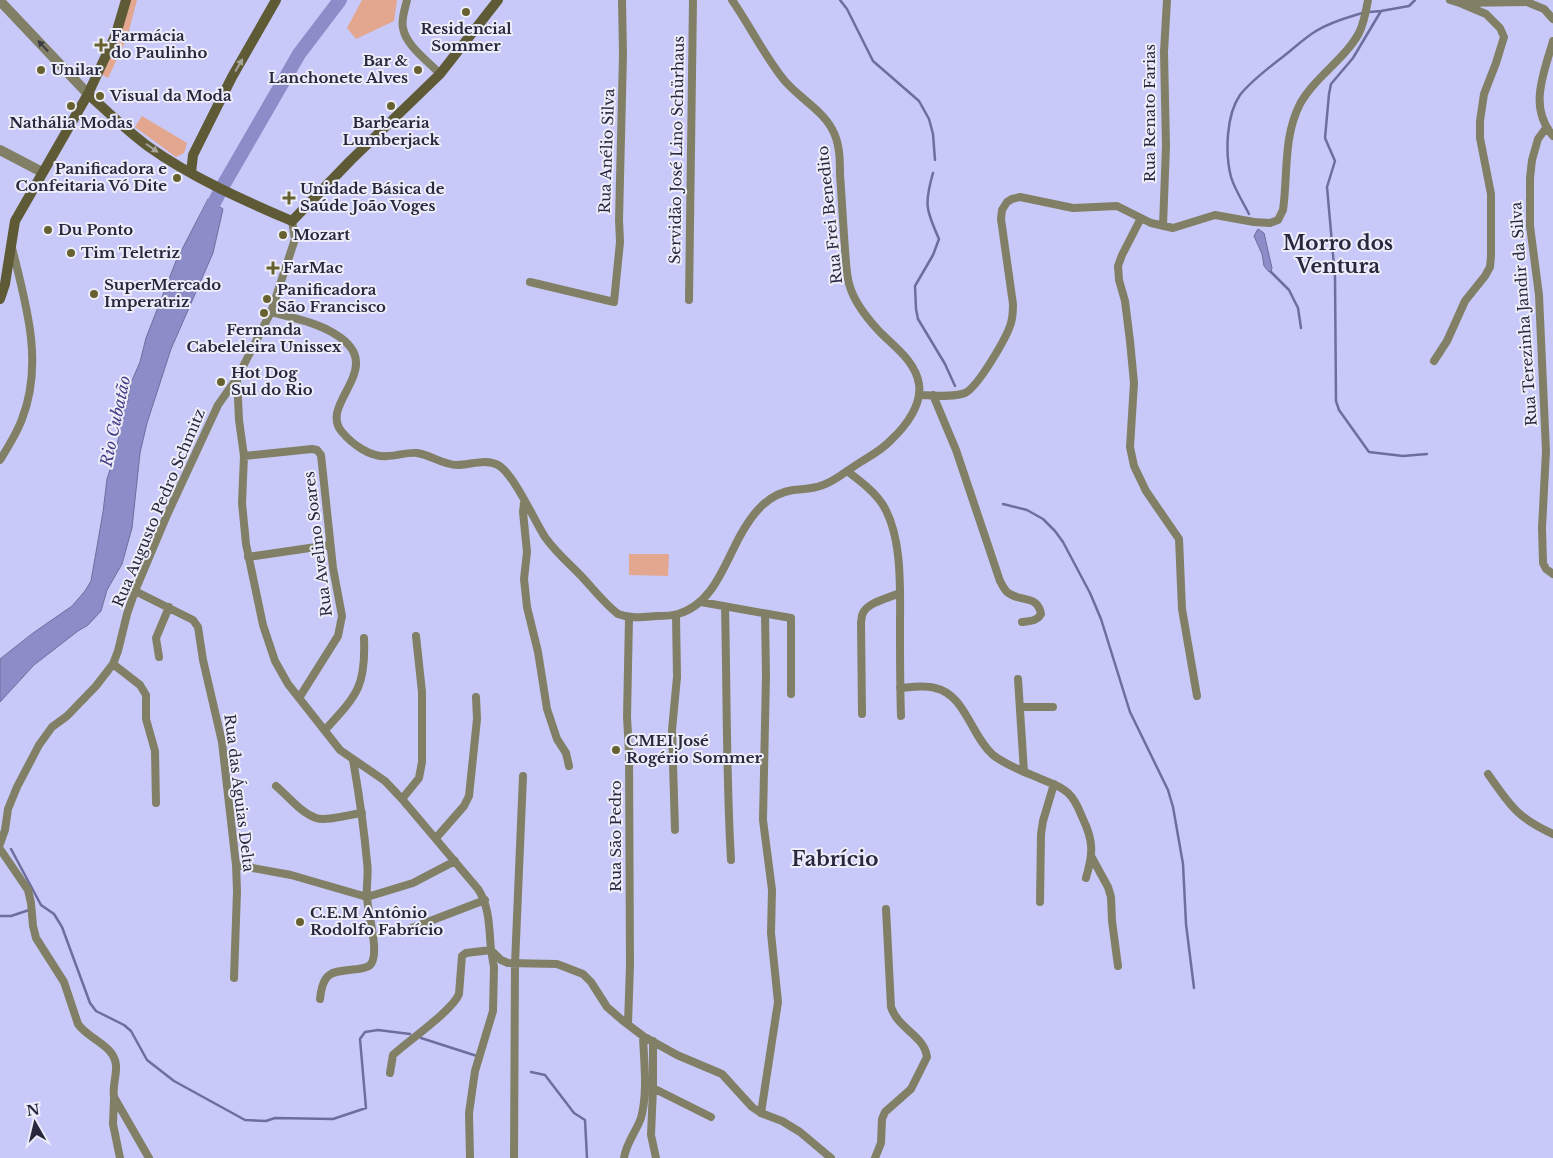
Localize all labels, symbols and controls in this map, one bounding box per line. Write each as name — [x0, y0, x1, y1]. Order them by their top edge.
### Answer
marker: Residencial Sommer — [460, 6, 472, 18]
place label: Residencial Sommer — [420, 19, 512, 55]
place label: Farmácia do Paulinho — [111, 26, 208, 62]
street label: Servidão José Lino Schürhaus — [665, 35, 688, 264]
marker: Farmácia do Paulinho — [95, 39, 107, 51]
one-way arrow — [37, 40, 49, 52]
street label: Rua Renato Farias — [1140, 44, 1159, 182]
place label: Bar & Lanchonete Alves — [268, 51, 408, 87]
one-way arrow — [235, 58, 243, 72]
place label: Unilar — [51, 60, 102, 79]
marker: Unilar — [35, 64, 47, 76]
marker: Bar & Lanchonete Alves — [412, 64, 424, 76]
place label: Visual da Moda — [109, 86, 232, 105]
street label: Rua Anélio Silva — [595, 87, 618, 214]
marker: Visual da Moda — [94, 90, 106, 102]
marker: Nathália Modas — [65, 100, 77, 112]
marker: Barbearia Lumberjack — [385, 100, 397, 112]
place label: Nathália Modas — [9, 113, 133, 132]
place label: Barbearia Lumberjack — [343, 113, 440, 149]
one-way arrow — [145, 143, 158, 153]
street label: Rua Frei Benedito — [813, 145, 846, 285]
place label: Panificadora e Confeitaria Vó Dite — [16, 159, 167, 195]
marker: Panificadora e Confeitaria Vó Dite — [171, 172, 183, 184]
place label: Unidade Básica de Saúde João Voges — [300, 179, 445, 215]
marker: Unidade Básica de Saúde João Voges — [282, 191, 296, 205]
street label: Rua Terezinha Jandir da Silva — [1506, 201, 1541, 427]
place label: Du Ponto — [58, 220, 133, 239]
marker: Du Ponto — [42, 224, 54, 236]
place label: Mozart — [293, 225, 350, 244]
marker: Mozart — [277, 229, 289, 241]
district label: Morro dos Ventura — [1283, 231, 1393, 278]
place label: Tim Teletriz — [81, 243, 180, 262]
marker: Tim Teletriz — [65, 247, 77, 259]
place label: FarMac — [283, 258, 343, 277]
marker: FarMac — [267, 262, 279, 274]
place label: SuperMercado Imperatriz — [104, 275, 221, 311]
place label: Panificadora São Francisco — [277, 280, 386, 316]
marker: SuperMercado Imperatriz — [88, 288, 100, 300]
marker: Panificadora São Francisco — [261, 293, 273, 305]
marker: Fernanda Cabeleleira Unissex — [258, 307, 270, 319]
place label: Fernanda Cabeleleira Unissex — [187, 320, 342, 356]
place label: Hot Dog Sul do Rio — [231, 363, 313, 399]
water label: Rio Cubatão — [95, 374, 134, 469]
marker: Hot Dog Sul do Rio — [215, 376, 227, 388]
street label: Rua Augusto Pedro Schmitz — [108, 406, 209, 610]
street label: Rua Avelino Soares — [299, 470, 336, 618]
street label: Rua das Águias Delta — [220, 713, 259, 874]
place label: CMEI José Rogério Sommer — [626, 731, 762, 767]
marker: CMEI José Rogério Sommer — [610, 744, 622, 756]
street label: Rua São Pedro — [606, 780, 625, 892]
district label: Fabrício — [791, 847, 879, 871]
place label: C.E.M Antônio Rodolfo Fabrício — [310, 903, 443, 939]
marker: C.E.M Antônio Rodolfo Fabrício — [294, 916, 306, 928]
north arrow — [10, 1098, 60, 1148]
text: N — [25, 1100, 41, 1120]

